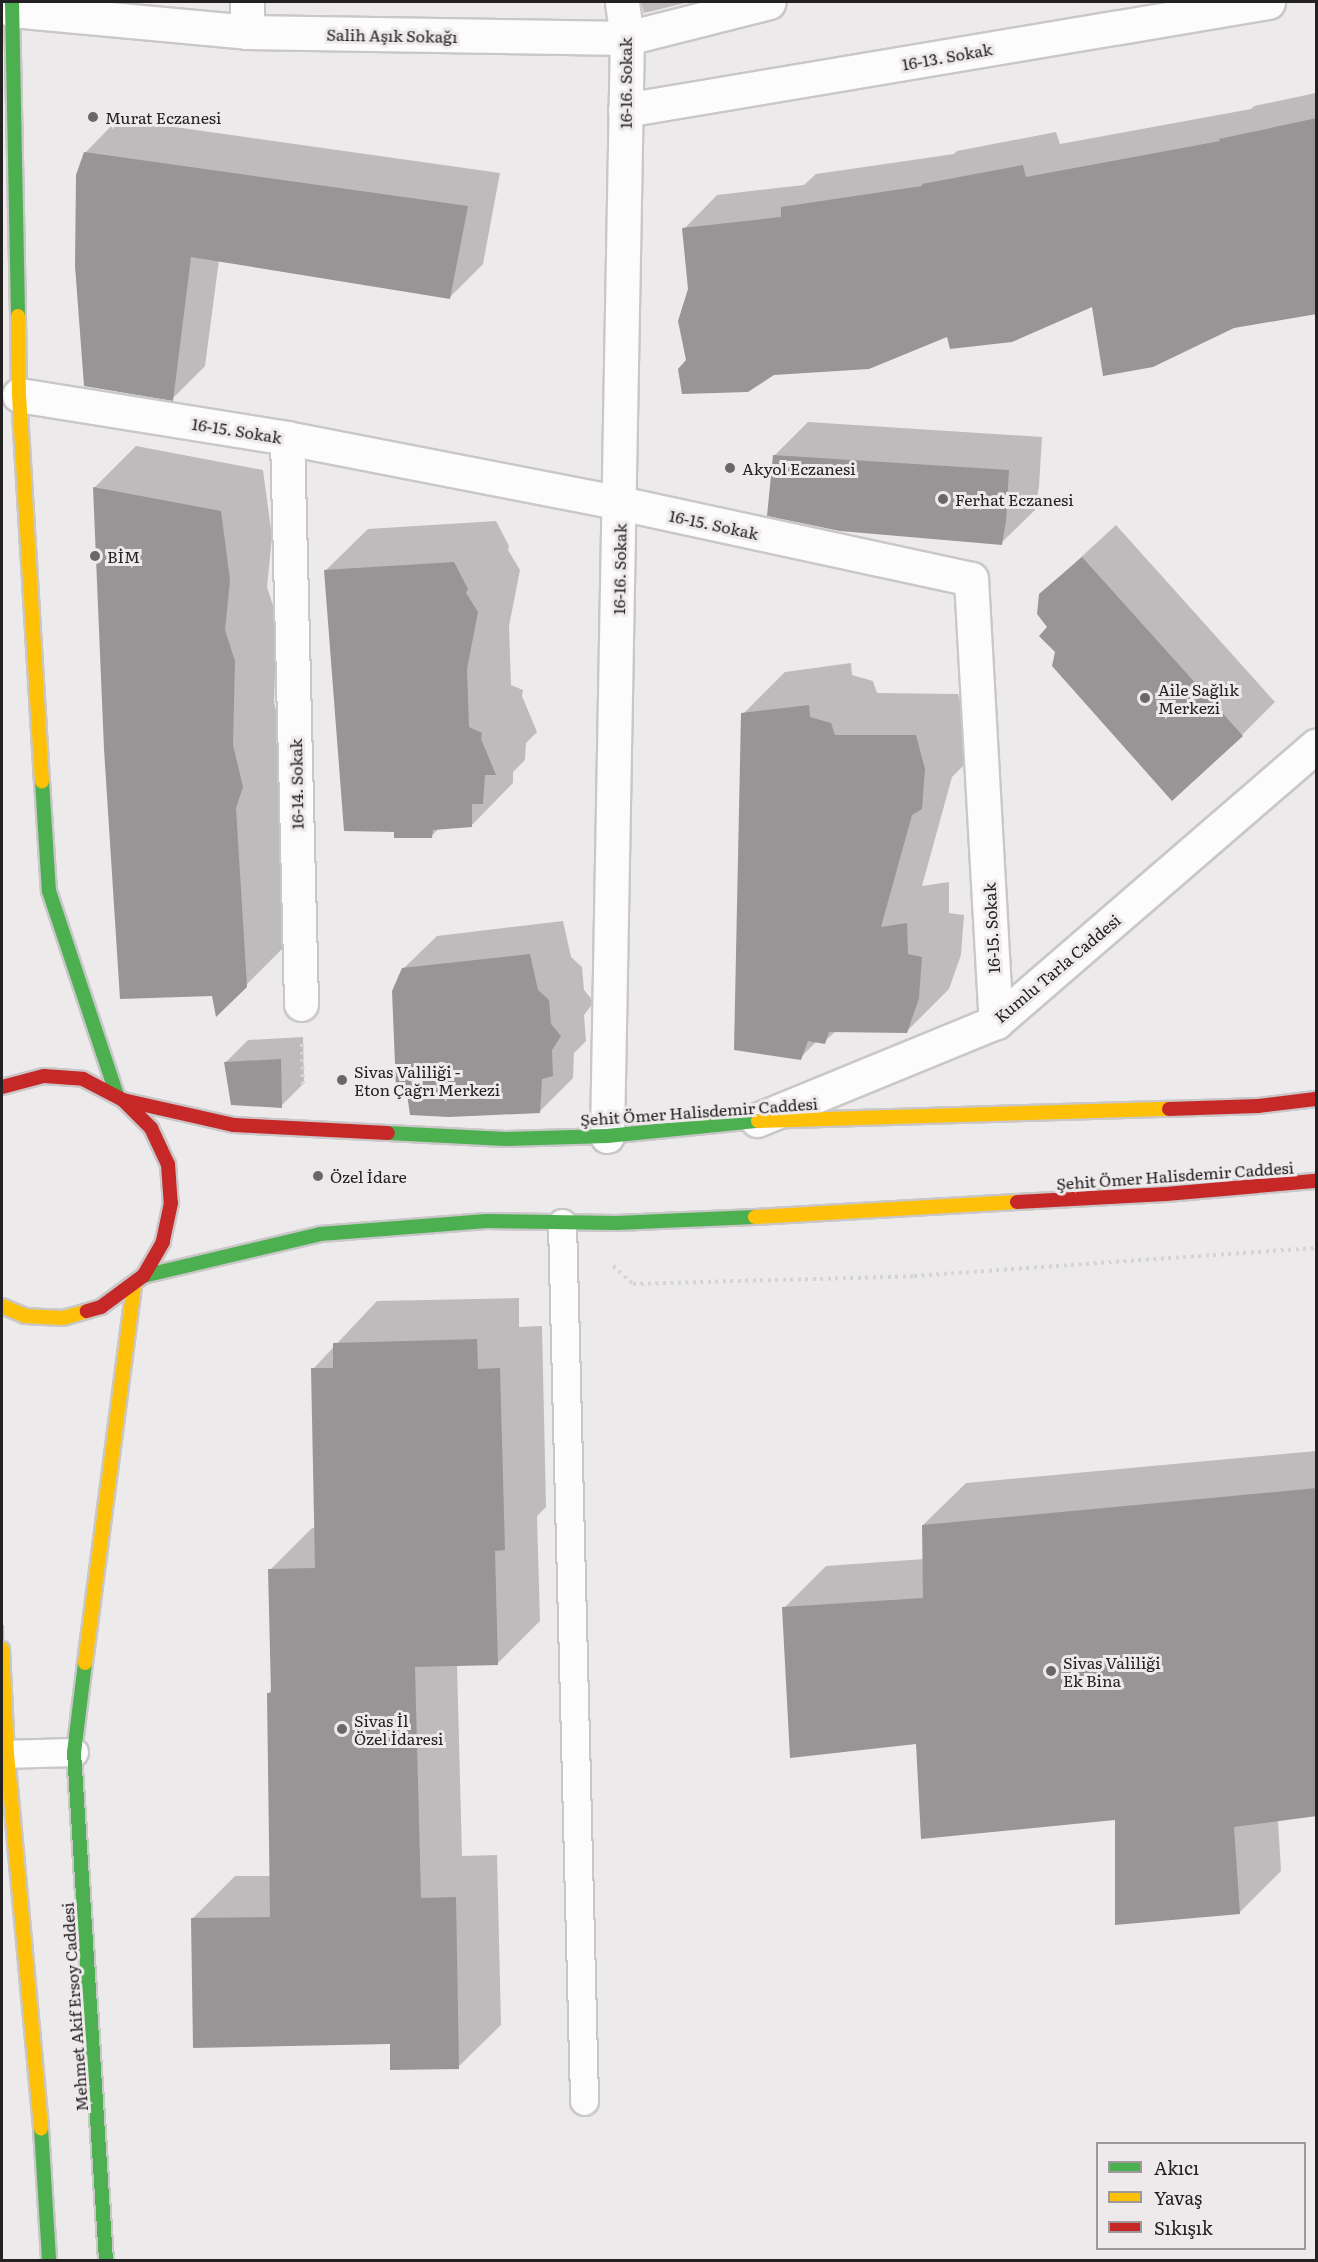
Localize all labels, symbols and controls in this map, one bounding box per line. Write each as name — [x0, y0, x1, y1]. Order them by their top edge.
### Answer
street label: Salih Aşık Sokağı — [326, 24, 458, 46]
street label: 16-16. Sokak — [615, 37, 635, 129]
street label: 16-13. Sokak — [900, 39, 994, 73]
place label: Murat Eczanesi — [105, 107, 221, 127]
marker: Murat Eczanesi — [86, 110, 100, 124]
street label: 16-15. Sokak — [191, 413, 283, 447]
place label: Akyol Eczanesi — [742, 458, 855, 478]
marker: Akyol Eczanesi — [723, 461, 737, 475]
place label: Ferhat Eczanesi — [955, 489, 1074, 509]
marker: Ferhat Eczanesi — [936, 492, 950, 506]
street label: 16-15. Sokak — [668, 505, 760, 543]
street label: 16-16. Sokak — [609, 523, 629, 615]
place label: BİM — [107, 546, 140, 566]
marker: BİM — [88, 549, 102, 563]
place label: Aile Sağlık Merkezi — [1158, 679, 1239, 717]
marker: Aile Sağlık Merkezi — [1136, 689, 1154, 707]
street label: 16-14. Sokak — [286, 738, 306, 830]
street label: 16-15. Sokak — [979, 882, 1003, 974]
street label: Kumlu Tarla Caddesi — [990, 910, 1124, 1026]
place label: Sivas Valiliği - Eton Çağrı Merkezi — [354, 1061, 500, 1099]
marker: Sivas Valiliği - Eton Çağrı Merkezi — [335, 1073, 349, 1087]
street label: Şehit Ömer Halisdemir Caddesi — [580, 1093, 818, 1129]
street label: Şehit Ömer Halisdemir Caddesi — [1056, 1157, 1294, 1193]
place label: Özel İdare — [330, 1166, 407, 1186]
marker: Özel İdare — [311, 1169, 325, 1183]
place label: Sivas Valiliği Ek Bina — [1063, 1652, 1161, 1690]
marker: Sivas Valiliği Ek Bina — [1044, 1664, 1058, 1678]
place label: Sivas İl Özel İdaresi — [354, 1710, 443, 1748]
marker: Sivas İl Özel İdaresi — [335, 1722, 349, 1736]
street label: Mehmet Akif Ersoy Caddesi — [57, 1902, 91, 2112]
legend — [1096, 2142, 1306, 2250]
text: Akıcı — [1154, 2154, 1199, 2181]
text: Yavaş — [1154, 2184, 1202, 2211]
text: Sıkışık — [1154, 2214, 1213, 2241]

